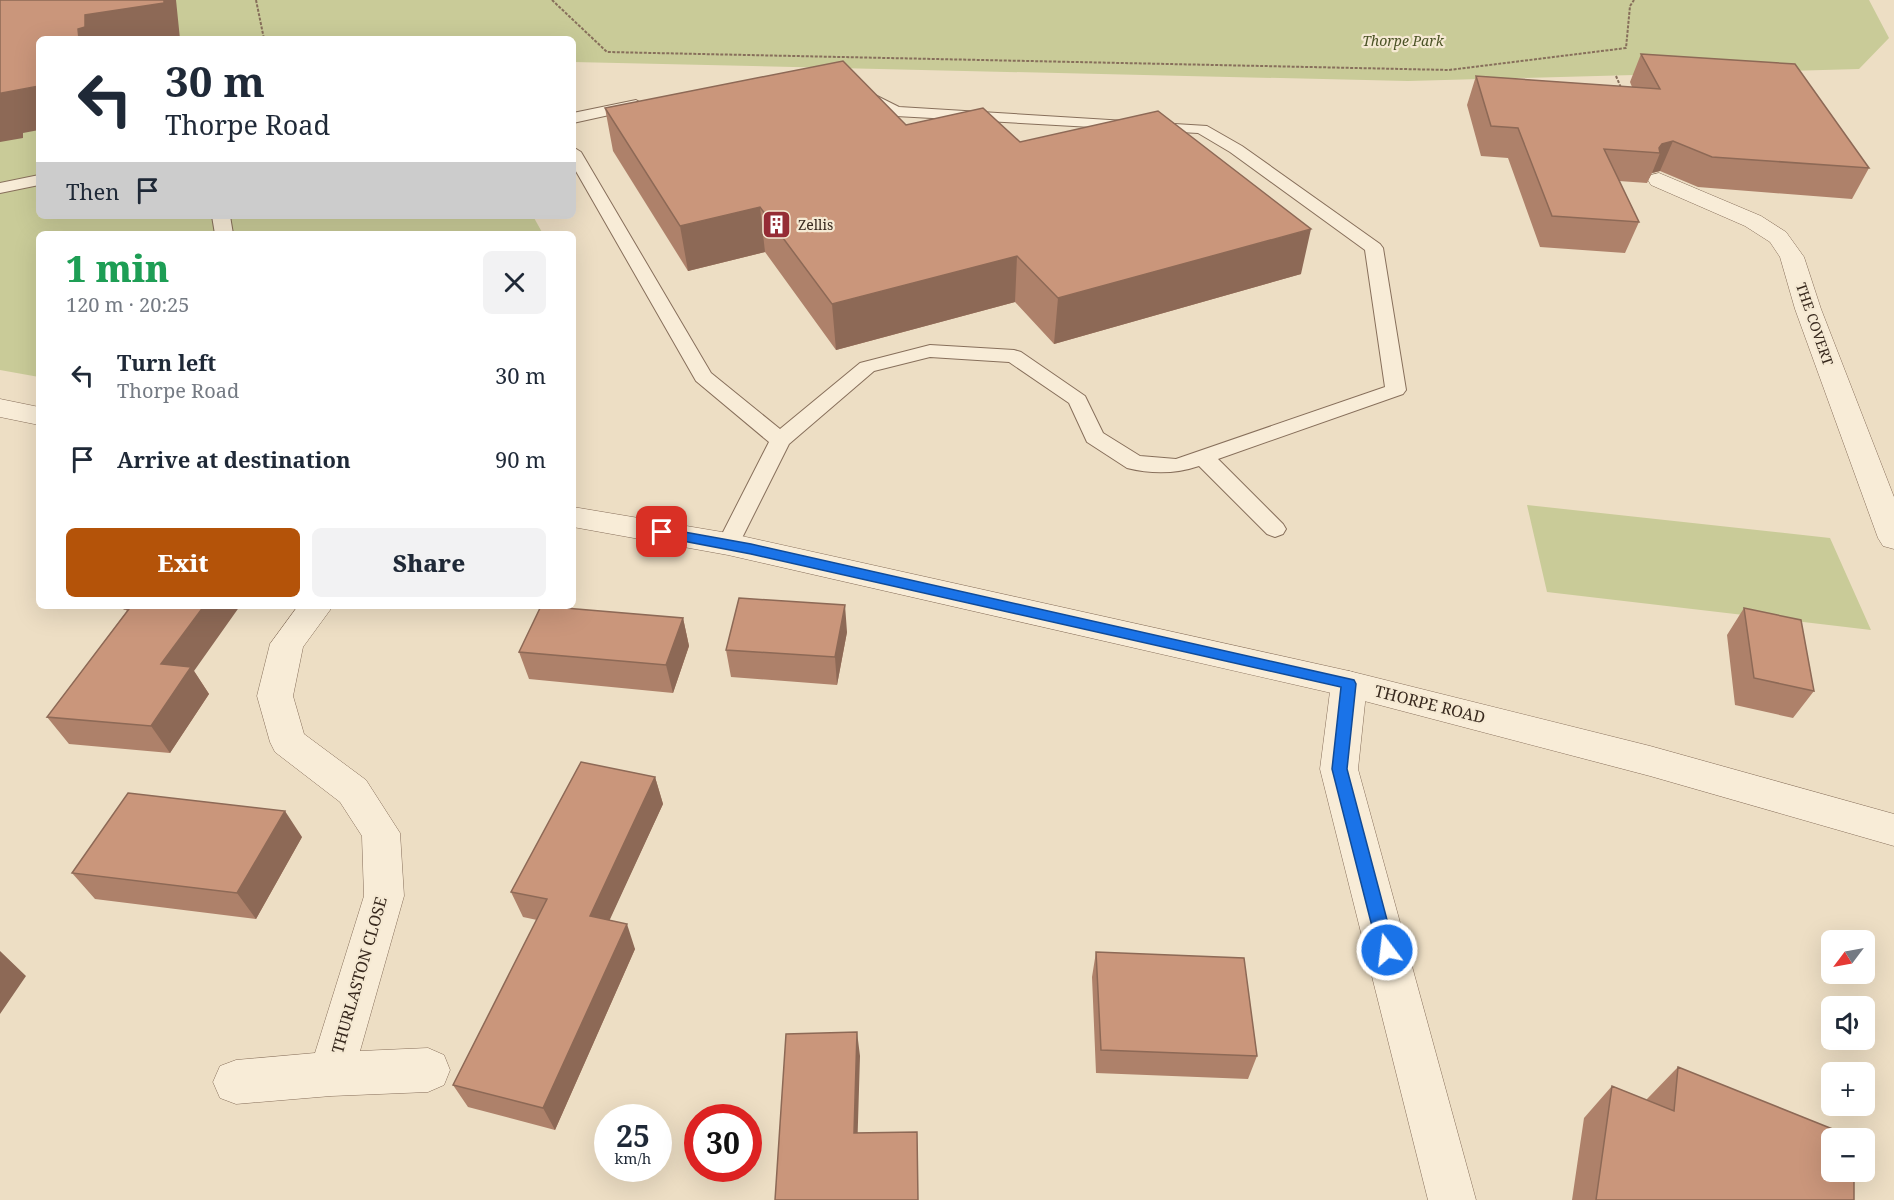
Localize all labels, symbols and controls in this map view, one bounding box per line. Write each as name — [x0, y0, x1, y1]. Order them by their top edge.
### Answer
park label: Thorpe Park — [1362, 31, 1445, 50]
text: 30 m — [165, 52, 265, 109]
icon: left — [66, 60, 144, 138]
text: Thorpe Road — [165, 106, 330, 143]
icon: arrive — [131, 174, 164, 207]
text: Then — [66, 176, 119, 206]
building icon: Zellis — [761, 208, 793, 240]
place label: Zellis — [798, 215, 833, 234]
text: 1 min — [66, 244, 169, 293]
button: close — [483, 251, 546, 314]
street label: THE COVERT — [1792, 280, 1838, 368]
text: 120 m · 20:25 — [66, 291, 189, 318]
text: Turn left — [117, 347, 216, 377]
icon: left — [66, 359, 99, 392]
text: 30 m — [495, 360, 546, 390]
text: Thorpe Road — [117, 377, 239, 404]
icon: arrive — [66, 443, 99, 476]
text: Arrive at destination — [117, 444, 351, 474]
text: 90 m — [495, 444, 546, 474]
pin — [636, 506, 687, 557]
icon: arrive — [645, 515, 678, 548]
button: Exit — [66, 528, 300, 597]
button: Share — [312, 528, 546, 597]
street label: THORPE ROAD — [1372, 680, 1488, 728]
street label: THURLASTON CLOSE — [326, 894, 392, 1056]
position arrow — [1355, 918, 1419, 982]
north arrow — [1821, 930, 1875, 984]
map controls — [1821, 930, 1875, 1182]
button: sound — [1821, 996, 1875, 1050]
button: + — [1821, 1062, 1875, 1116]
speed limit sign: 30 — [684, 1104, 762, 1182]
text: 25 — [616, 1115, 650, 1156]
button: − — [1821, 1128, 1875, 1182]
text: km/h — [615, 1148, 651, 1168]

